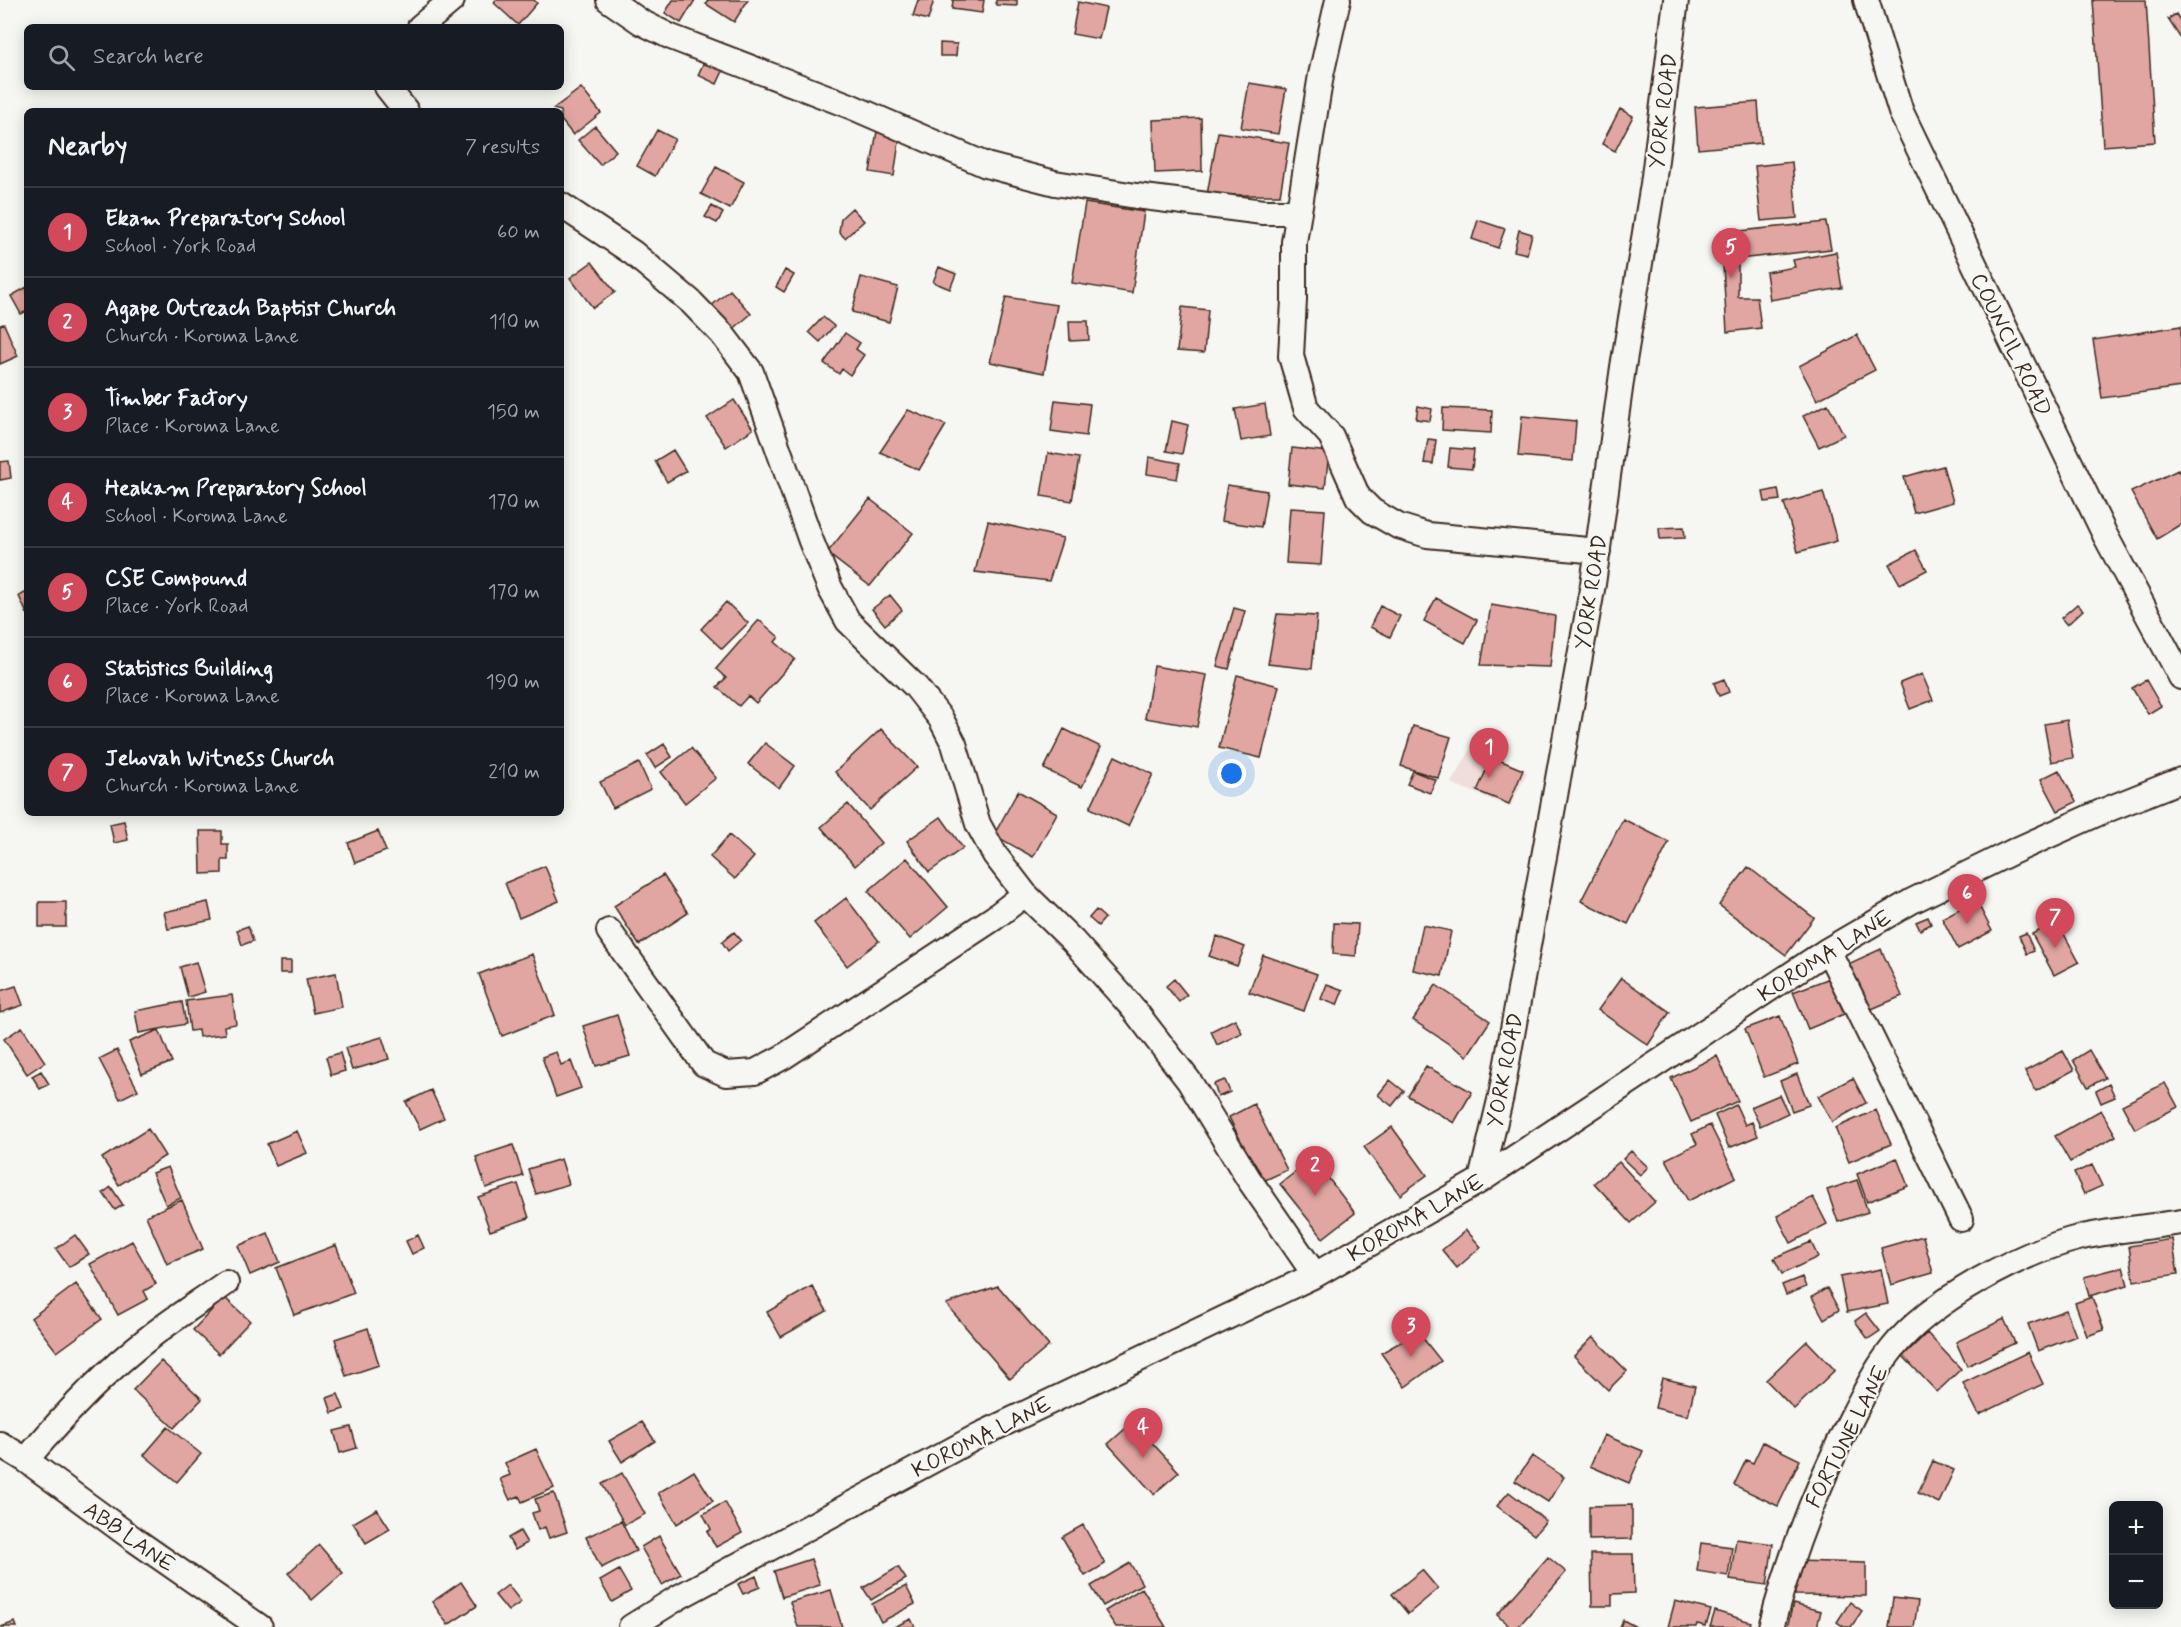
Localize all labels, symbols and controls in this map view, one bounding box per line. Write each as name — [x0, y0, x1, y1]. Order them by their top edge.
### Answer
search box — [24, 24, 564, 90]
icon: search — [45, 41, 78, 74]
text: Search here — [93, 43, 204, 71]
street label: YORK ROAD — [1643, 52, 1685, 171]
text: Nearby — [48, 130, 127, 164]
text: 7 results — [465, 134, 540, 161]
text: Ekam Preparatory School — [105, 205, 346, 233]
text: 1 — [63, 219, 72, 246]
text: 60 m — [497, 219, 540, 246]
pin: 5 — [1712, 228, 1750, 278]
text: School · York Road — [105, 233, 256, 260]
street label: COUNCIL ROAD — [1963, 269, 2057, 421]
text: Agape Outreach Baptist Church — [105, 295, 396, 323]
text: 2 — [63, 309, 72, 336]
text: 110 m — [489, 309, 540, 336]
text: Church · Koroma Lane — [105, 323, 299, 350]
text: Timber Factory — [105, 385, 248, 413]
text: 3 — [63, 399, 72, 426]
text: 150 m — [487, 399, 540, 426]
text: Place · Koroma Lane — [105, 413, 280, 440]
text: Heakam Preparatory School — [105, 475, 367, 503]
text: 4 — [62, 489, 73, 516]
text: 170 m — [488, 489, 540, 516]
text: School · Koroma Lane — [105, 503, 288, 530]
street label: YORK ROAD — [1569, 533, 1615, 652]
text: CSE Compound — [105, 565, 247, 593]
text: 5 — [62, 579, 74, 606]
text: 170 m — [488, 579, 540, 606]
text: Place · York Road — [105, 593, 248, 620]
text: Statistics Building — [105, 655, 273, 683]
text: 6 — [62, 669, 73, 696]
text: 190 m — [486, 669, 540, 696]
text: Place · Koroma Lane — [105, 683, 280, 710]
pin: 1 — [1470, 728, 1508, 778]
text: Jehovah Witness Church — [105, 745, 334, 773]
text: 7 — [61, 759, 74, 786]
text: 210 m — [488, 759, 540, 786]
your location — [1217, 759, 1246, 788]
text: Church · Koroma Lane — [105, 773, 299, 800]
pin: 6 — [1948, 874, 1986, 924]
pin: 7 — [2036, 898, 2074, 948]
street label: KOROMA LANE — [1753, 904, 1897, 1009]
street label: YORK ROAD — [1481, 1011, 1531, 1130]
pin: 2 — [1296, 1146, 1334, 1196]
street label: KOROMA LANE — [1343, 1168, 1489, 1269]
pin: 3 — [1392, 1308, 1430, 1357]
street label: FORTUNE LANE — [1800, 1361, 1896, 1513]
street label: KOROMA LANE — [907, 1391, 1056, 1485]
pin: 4 — [1124, 1408, 1162, 1458]
street label: ABB LANE — [78, 1496, 180, 1579]
map controls — [2109, 1501, 2163, 1609]
button: + — [2109, 1501, 2163, 1555]
button: − — [2109, 1555, 2163, 1609]

